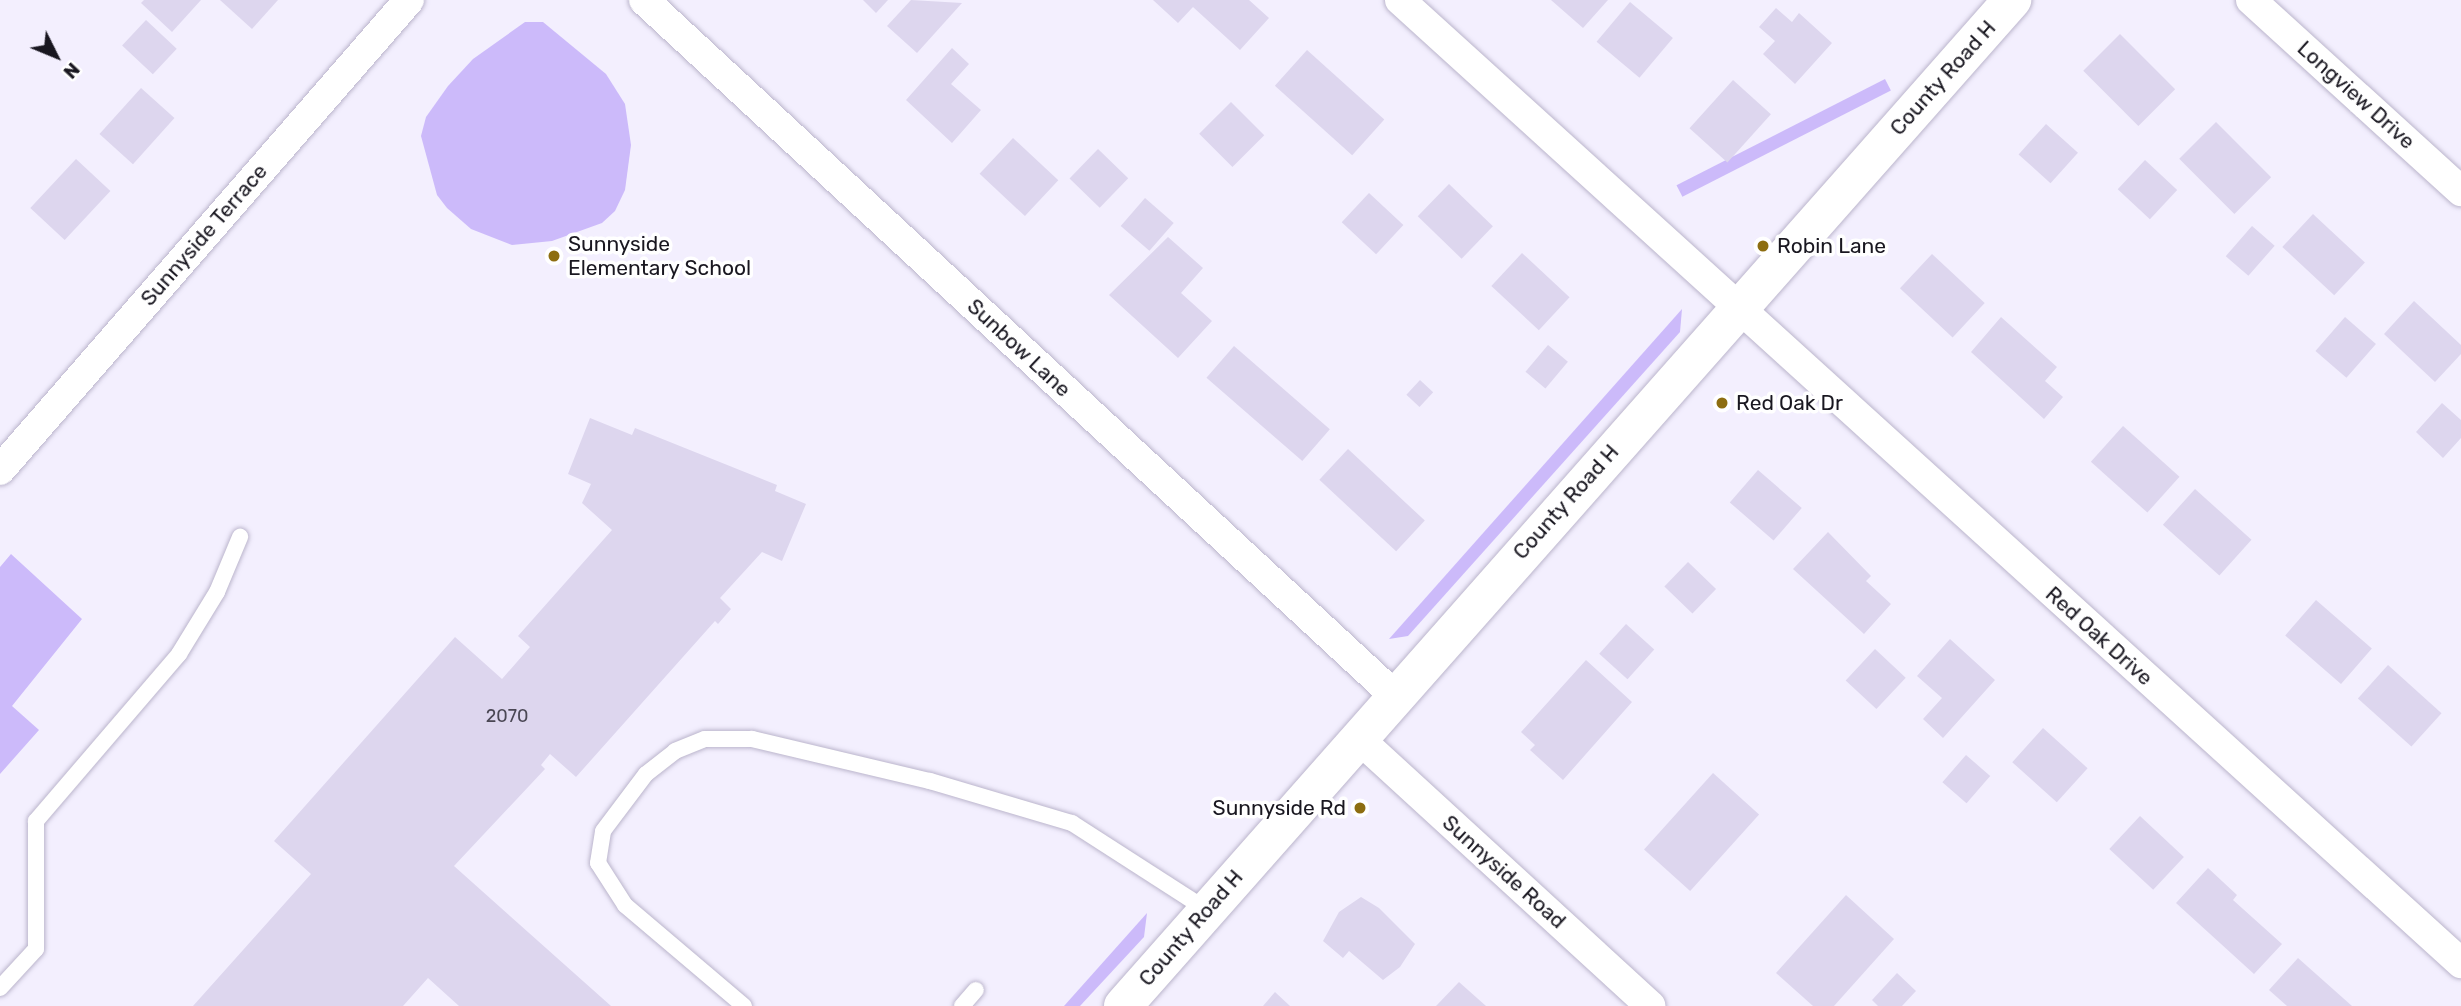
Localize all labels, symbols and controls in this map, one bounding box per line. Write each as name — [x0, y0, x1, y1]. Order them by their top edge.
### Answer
street label: County Road H — [1885, 15, 2001, 141]
north arrow — [21, 21, 91, 91]
street label: Longview Drive — [2292, 36, 2420, 154]
text: N — [59, 58, 85, 83]
street label: Sunnyside Terrace — [135, 159, 273, 311]
place label: Sunnyside Elementary School — [568, 231, 752, 281]
place label: Robin Lane — [1777, 233, 1886, 259]
marker: Robin Lane — [1755, 238, 1771, 254]
marker: Sunnyside Elementary School — [546, 248, 562, 264]
street label: Sunbow Lane — [962, 294, 1076, 402]
place label: Red Oak Dr — [1736, 390, 1843, 416]
marker: Red Oak Dr — [1714, 395, 1730, 411]
street label: County Road H — [1508, 439, 1624, 565]
street label: Red Oak Drive — [2040, 581, 2158, 691]
house number: 2070 — [486, 705, 528, 727]
place label: Sunnyside Rd — [1213, 795, 1346, 821]
marker: Sunnyside Rd — [1352, 800, 1368, 816]
street label: Sunnyside Road — [1437, 810, 1571, 934]
street label: County Road H — [1134, 865, 1248, 991]

